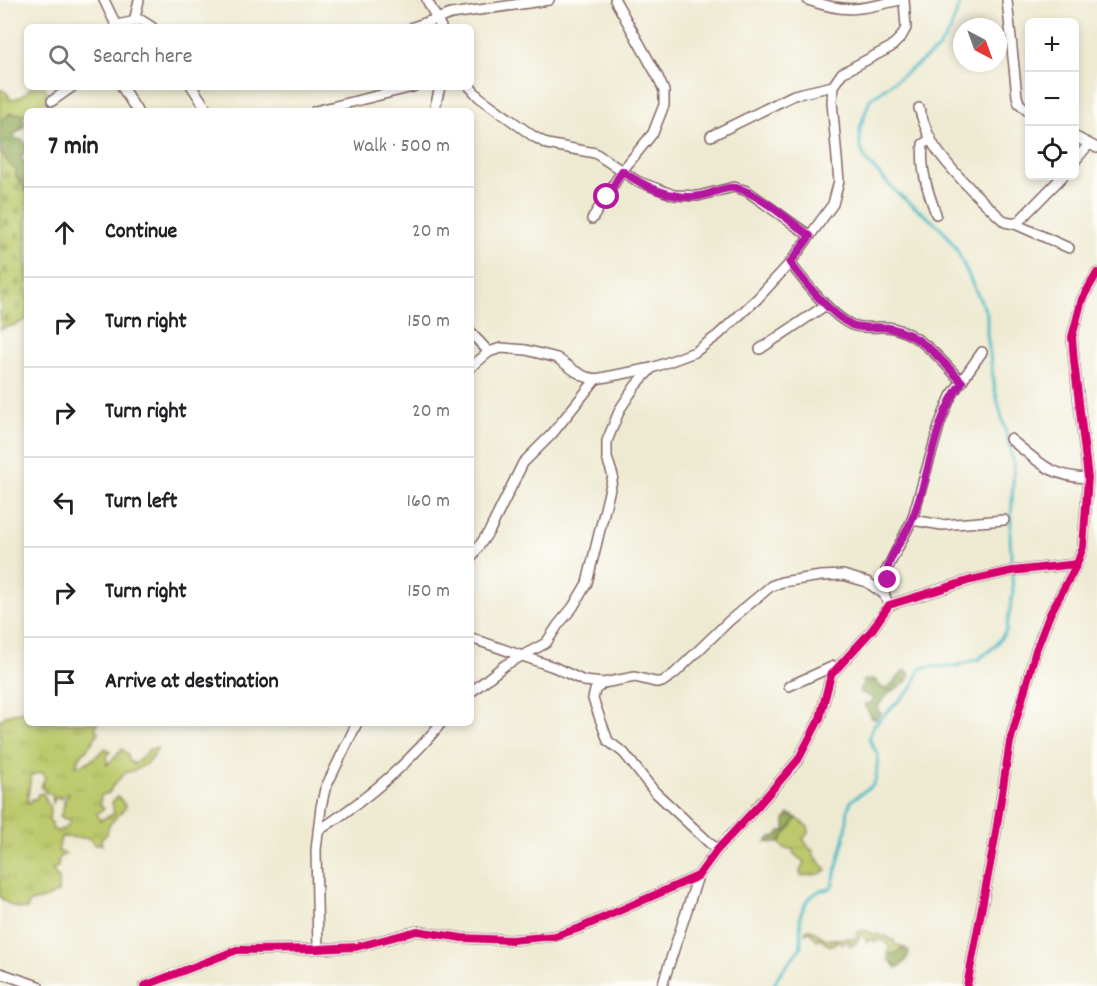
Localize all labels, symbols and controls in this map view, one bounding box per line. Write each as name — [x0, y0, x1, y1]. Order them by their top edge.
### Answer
north arrow — [953, 18, 1007, 72]
map controls — [1025, 18, 1079, 180]
button: + — [1025, 18, 1079, 72]
search box — [24, 24, 474, 90]
icon: search — [45, 41, 78, 74]
text: Search here — [93, 42, 192, 73]
button: − — [1025, 72, 1079, 126]
button: locate — [1025, 126, 1079, 180]
text: 7 min — [48, 129, 99, 166]
text: Walk · 500 m — [353, 133, 450, 161]
route start — [593, 183, 619, 209]
icon: ahead — [48, 216, 81, 249]
text: Continue — [105, 217, 177, 248]
text: 20 m — [412, 218, 450, 246]
icon: right — [48, 306, 81, 339]
text: Turn right — [105, 307, 187, 338]
text: 150 m — [407, 308, 450, 336]
icon: right — [48, 396, 81, 429]
text: Turn right — [105, 397, 187, 428]
text: 20 m — [412, 398, 450, 426]
icon: left — [48, 486, 81, 519]
text: Turn left — [105, 487, 177, 518]
text: 160 m — [407, 488, 450, 516]
route end — [874, 566, 900, 592]
icon: right — [48, 576, 81, 609]
text: Turn right — [105, 577, 187, 608]
text: 150 m — [407, 578, 450, 606]
icon: arrive — [48, 666, 81, 699]
text: Arrive at destination — [105, 667, 279, 698]

